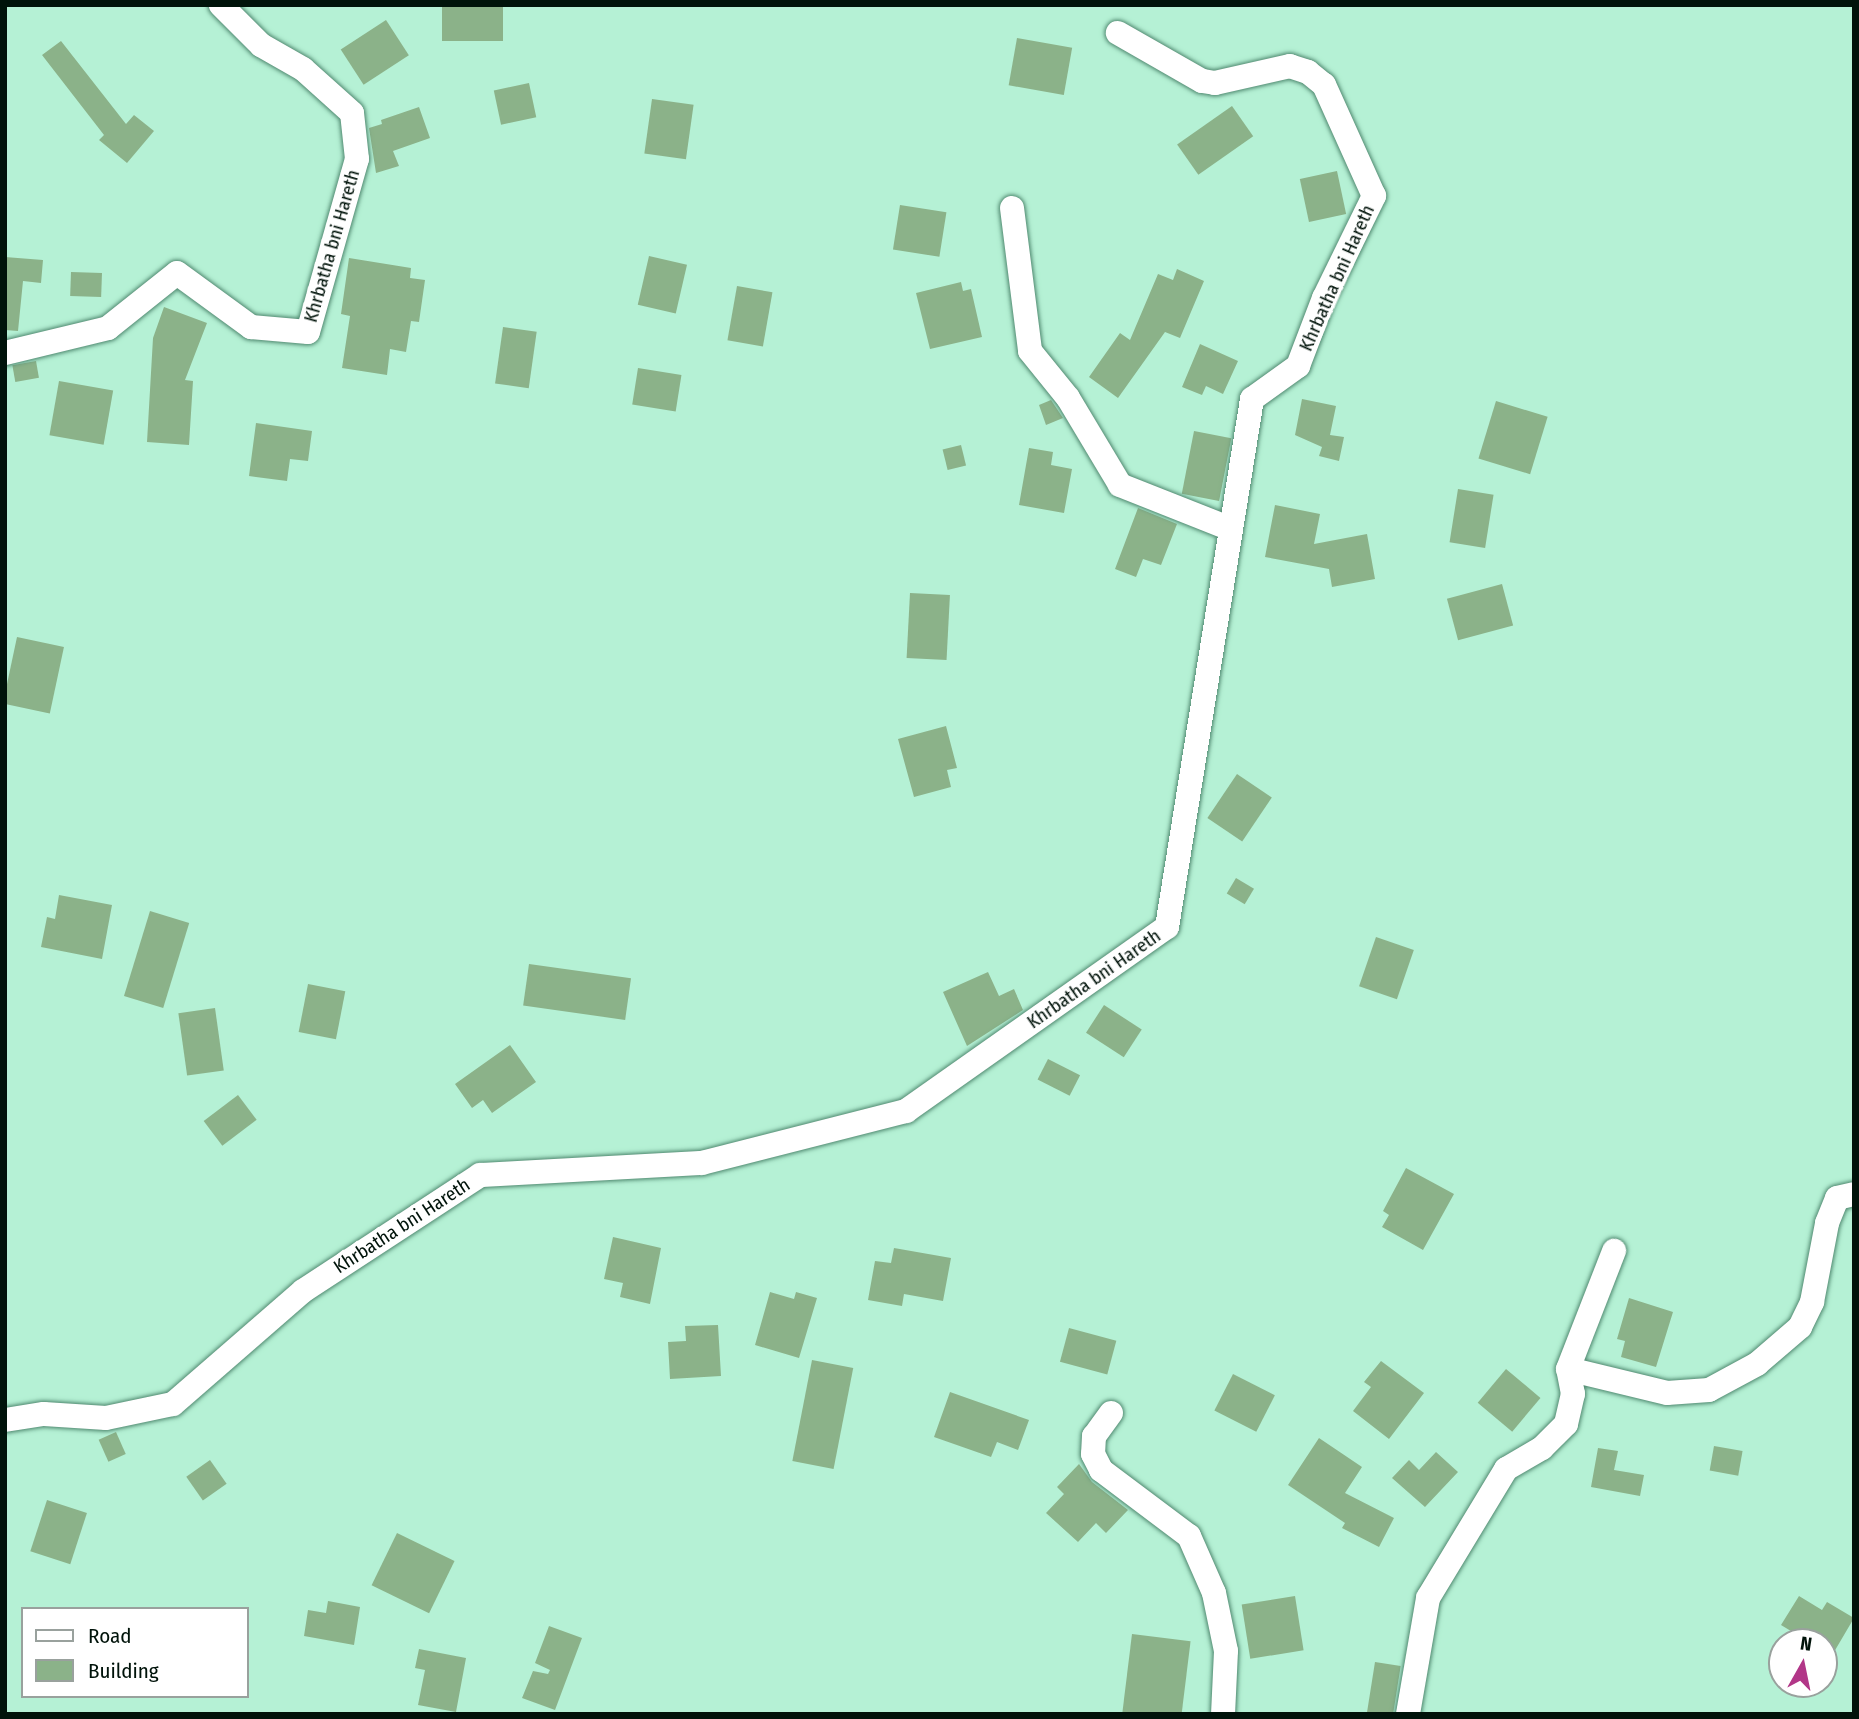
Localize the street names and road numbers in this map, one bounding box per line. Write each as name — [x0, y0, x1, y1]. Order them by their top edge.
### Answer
street label: Khrbatha bni Hareth — [299, 167, 365, 325]
street label: Khrbatha bni Hareth — [1294, 201, 1380, 355]
street label: Khrbatha bni Hareth — [1023, 924, 1165, 1034]
street label: Khrbatha bni Hareth — [330, 1173, 474, 1279]

